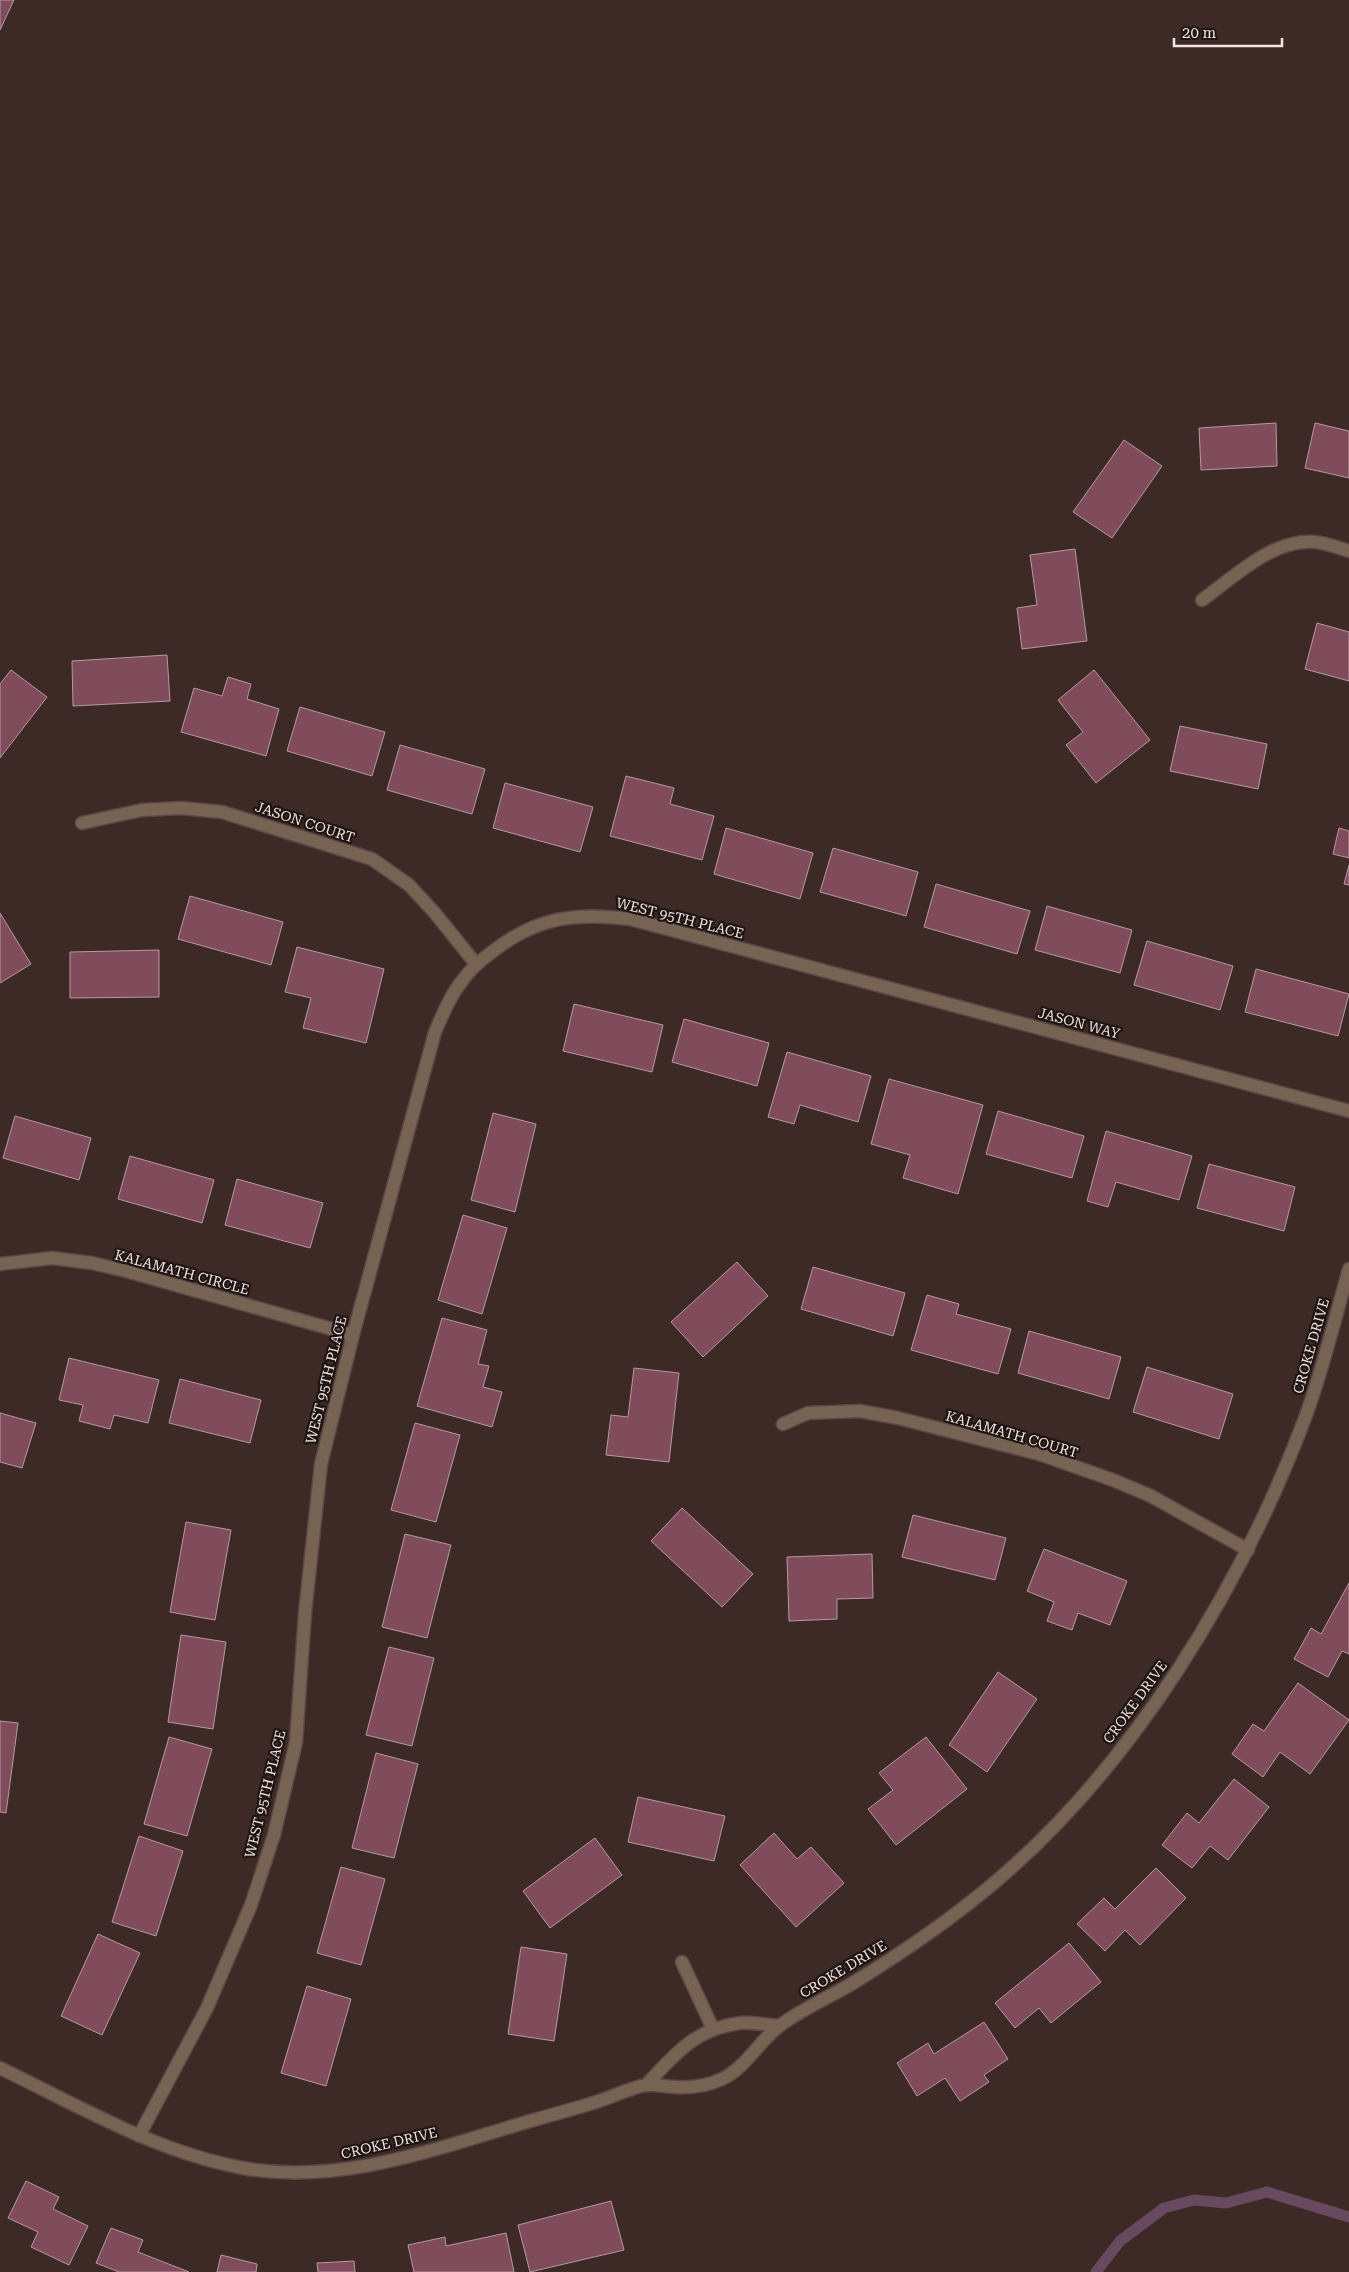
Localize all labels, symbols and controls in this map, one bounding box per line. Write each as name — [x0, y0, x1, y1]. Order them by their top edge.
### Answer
scale bar — [1174, 15, 1282, 47]
text: 20 m — [1182, 24, 1217, 42]
street label: JASON COURT — [253, 798, 357, 846]
street label: WEST 95TH PLACE — [614, 894, 746, 942]
street label: JASON WAY — [1036, 1004, 1122, 1042]
street label: KALAMATH CIRCLE — [113, 1246, 251, 1298]
street label: CROKE DRIVE — [1290, 1297, 1332, 1395]
street label: WEST 95TH PLACE — [302, 1314, 350, 1446]
street label: KALAMATH COURT — [944, 1407, 1080, 1461]
street label: CROKE DRIVE — [1100, 1658, 1170, 1746]
street label: WEST 95TH PLACE — [241, 1728, 289, 1860]
street label: CROKE DRIVE — [797, 1937, 889, 2001]
street label: CROKE DRIVE — [339, 2124, 439, 2162]

